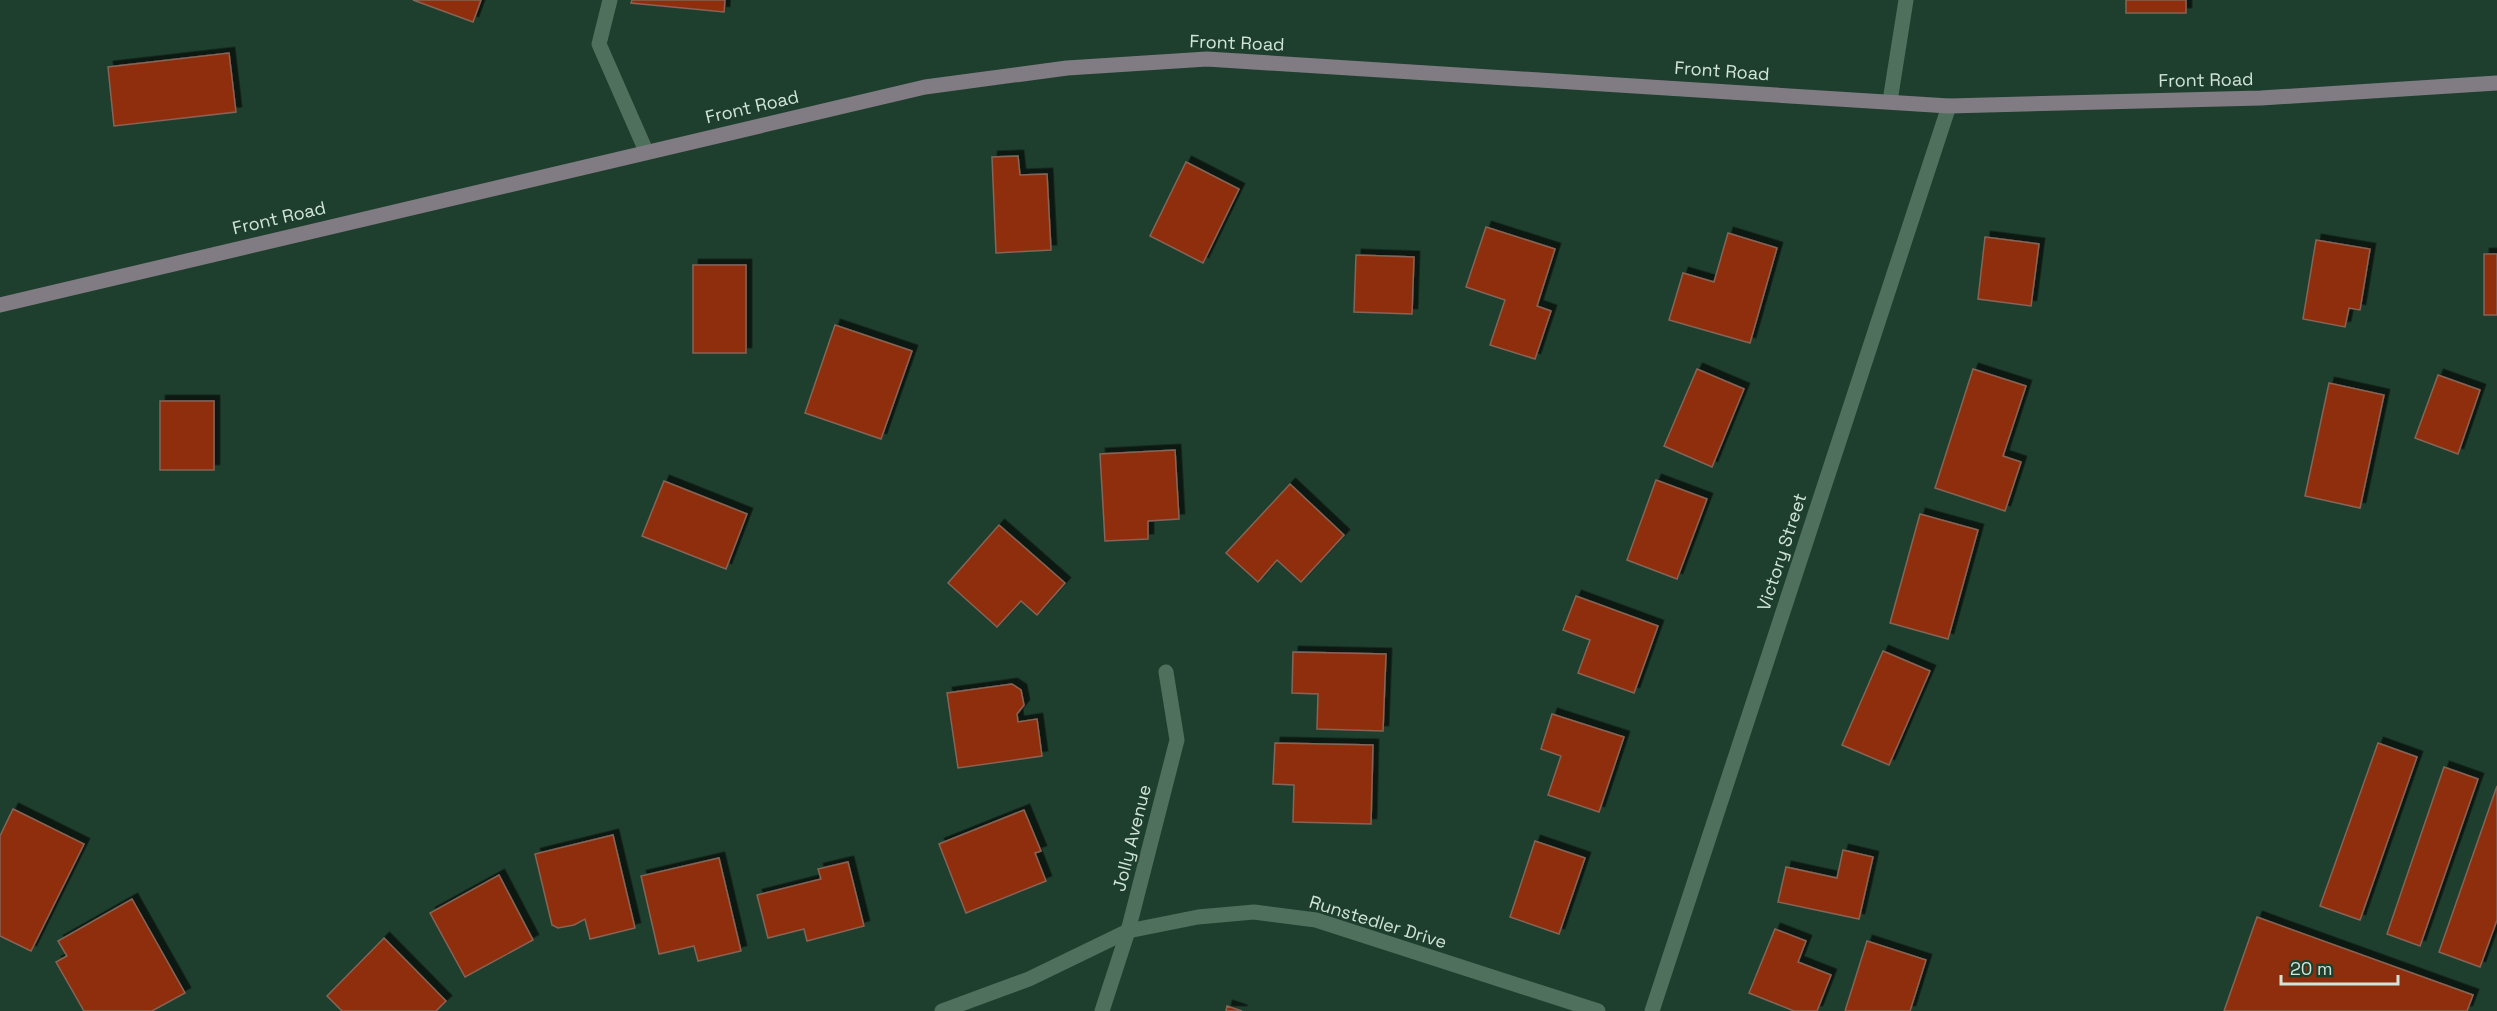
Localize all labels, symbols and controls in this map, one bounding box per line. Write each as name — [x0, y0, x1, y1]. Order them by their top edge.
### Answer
street label: Front Road — [1189, 29, 1285, 56]
street label: Front Road — [1674, 56, 1770, 85]
street label: Front Road — [2158, 67, 2254, 92]
street label: Front Road — [703, 85, 801, 128]
street label: Front Road — [230, 196, 328, 239]
street label: Victory Street — [1752, 490, 1811, 614]
street label: Jolly Avenue — [1107, 782, 1156, 894]
street label: Runstedler Drive — [1307, 890, 1450, 953]
scale bar — [2281, 948, 2398, 986]
text: 20 m — [2290, 957, 2333, 980]

